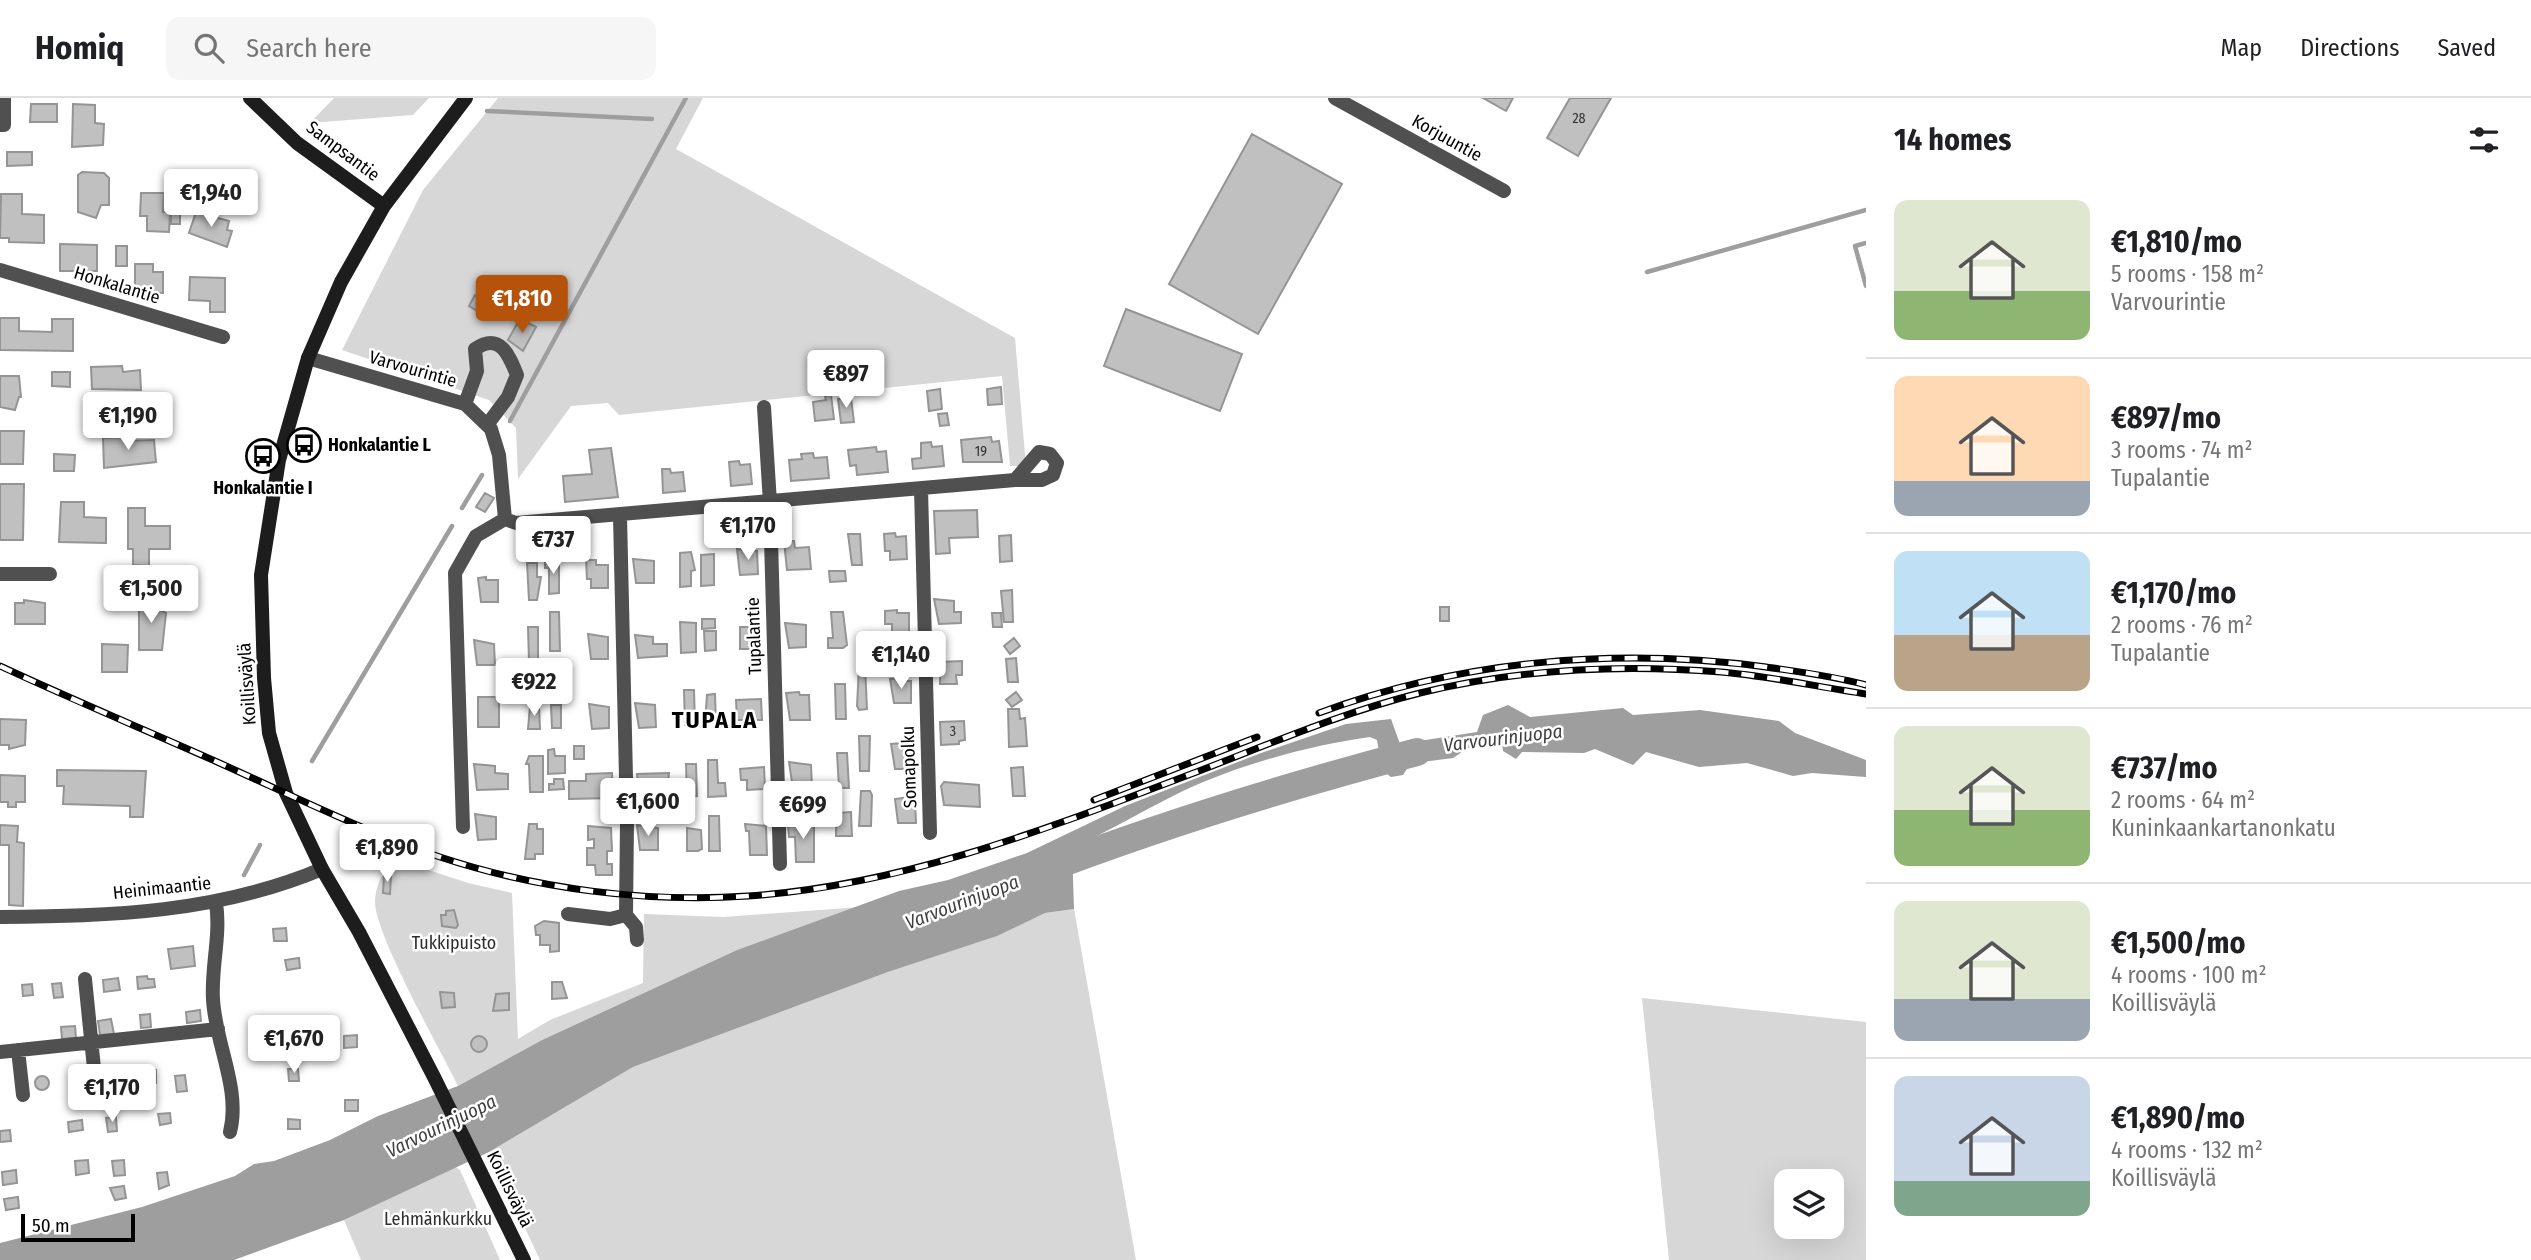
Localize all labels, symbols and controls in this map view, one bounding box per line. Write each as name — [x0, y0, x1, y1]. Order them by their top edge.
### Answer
search box — [166, 17, 656, 80]
text: Homiq — [35, 28, 124, 68]
icon: search — [190, 29, 228, 67]
text: Search here — [246, 33, 371, 64]
text: Map — [2221, 34, 2262, 62]
text: Directions — [2300, 34, 2399, 62]
text: Saved — [2437, 34, 2496, 62]
street label: Korjuuntie — [1408, 110, 1486, 166]
house number: 28 — [1572, 110, 1586, 127]
street label: Sampsantie — [302, 116, 384, 186]
icon: filters — [2465, 121, 2503, 159]
text: 14 homes — [1894, 122, 2011, 158]
pin: €1,940 — [154, 170, 268, 229]
text: €1,940 — [180, 178, 242, 206]
text: €1,810/mo — [2111, 224, 2242, 260]
icon: home — [1950, 228, 2034, 312]
text: 5 rooms · 158 m² — [2111, 260, 2264, 288]
street label: Honkalantie — [71, 261, 163, 309]
pin: €1,810 — [465, 275, 579, 335]
text: €1,810 — [492, 284, 552, 312]
text: Varvourintie — [2111, 288, 2226, 316]
street label: Varvourintie — [367, 346, 459, 392]
pin: €897 — [805, 350, 887, 410]
text: €897 — [823, 359, 869, 387]
pin: €1,190 — [71, 392, 185, 452]
text: €897/mo — [2111, 400, 2221, 436]
text: €1,190 — [99, 401, 157, 429]
icon: home — [1950, 404, 2034, 488]
bus stop icon: Honkalantie L — [285, 426, 323, 464]
place label: Honkalantie L — [328, 434, 432, 456]
text: 3 rooms · 74 m² — [2111, 436, 2253, 464]
bus stop icon: Honkalantie I — [244, 437, 282, 475]
house number: 19 — [975, 443, 987, 460]
text: Tupalantie — [2111, 464, 2210, 492]
place label: Honkalantie I — [213, 477, 313, 499]
pin: €1,170 — [691, 503, 805, 562]
text: €1,170 — [720, 511, 776, 539]
pin: €737 — [512, 517, 594, 576]
text: €737 — [532, 525, 574, 553]
pin: €1,500 — [94, 566, 208, 625]
text: €1,500 — [119, 574, 183, 602]
text: €1,170/mo — [2111, 575, 2236, 611]
icon: home — [1950, 579, 2034, 663]
street label: Tupalantie — [742, 597, 766, 675]
text: 2 rooms · 76 m² — [2111, 611, 2253, 639]
pin: €1,140 — [844, 632, 958, 691]
text: Tupalantie — [2111, 639, 2210, 667]
text: €1,140 — [872, 640, 930, 668]
street label: Koillisväylä — [233, 642, 261, 726]
pin: €922 — [493, 658, 575, 718]
text: €922 — [512, 667, 556, 695]
district label: TUPALA — [672, 706, 758, 734]
water label: Varvourinjuopa — [1442, 719, 1564, 757]
house number: 3 — [950, 723, 956, 740]
street label: Somapolku — [897, 725, 921, 809]
text: €737/mo — [2111, 750, 2217, 786]
icon: home — [1950, 754, 2034, 838]
pin: €1,600 — [591, 778, 705, 838]
pin: €699 — [762, 782, 844, 841]
text: 2 rooms · 64 m² — [2111, 786, 2255, 814]
text: €1,600 — [616, 787, 680, 815]
text: €699 — [779, 790, 827, 818]
text: Kuninkaankartanonkatu — [2111, 814, 2336, 842]
pin: €1,890 — [330, 824, 444, 884]
text: €1,890 — [356, 833, 418, 861]
water label: Varvourinjuopa — [902, 870, 1022, 934]
street label: Heinimaantie — [112, 872, 212, 904]
text: €1,500/mo — [2111, 925, 2246, 961]
icon: home — [1950, 929, 2034, 1013]
park label: Tukkipuisto — [412, 932, 496, 954]
text: 4 rooms · 100 m² — [2111, 961, 2267, 989]
text: Koillisväylä — [2111, 989, 2217, 1017]
pin: €1,670 — [237, 1016, 351, 1075]
text: €1,670 — [264, 1024, 324, 1052]
pin: €1,170 — [55, 1065, 169, 1124]
text: €1,170 — [84, 1073, 140, 1101]
water label: Varvourinjuopa — [382, 1089, 500, 1163]
text: €1,890/mo — [2111, 1100, 2245, 1136]
icon: home — [1950, 1104, 2034, 1188]
text: 4 rooms · 132 m² — [2111, 1136, 2263, 1164]
street label: Koillisväylä — [482, 1147, 538, 1231]
text: Koillisväylä — [2111, 1164, 2217, 1192]
map controls — [1774, 1169, 1844, 1239]
button: layers — [1774, 1169, 1844, 1239]
park label: Lehmänkurkku — [384, 1208, 492, 1230]
scale bar — [21, 1211, 135, 1243]
text: 50 m — [32, 1214, 70, 1237]

